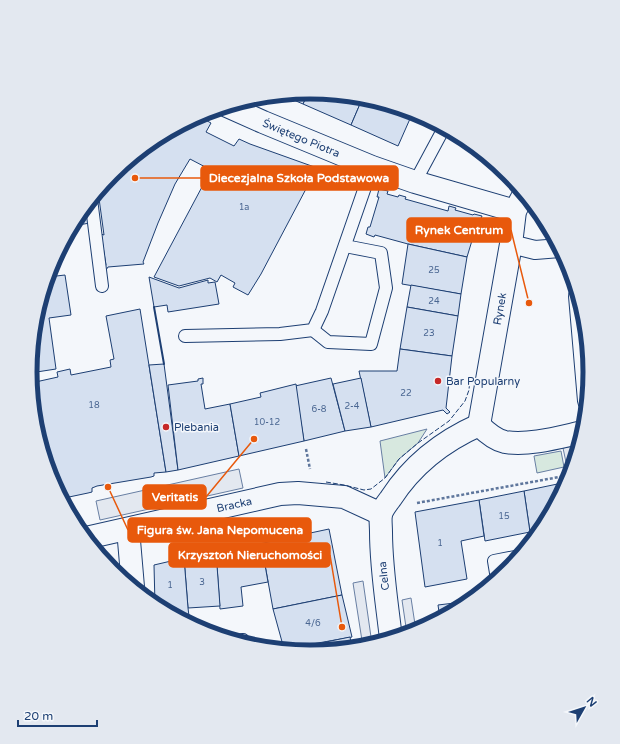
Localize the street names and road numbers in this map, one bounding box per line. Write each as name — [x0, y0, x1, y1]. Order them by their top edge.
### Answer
street label: Świętego Piotra — [261, 115, 342, 160]
street label: Rynek — [490, 292, 509, 326]
street label: Bracka — [215, 494, 253, 515]
street label: Celna — [376, 561, 392, 591]

